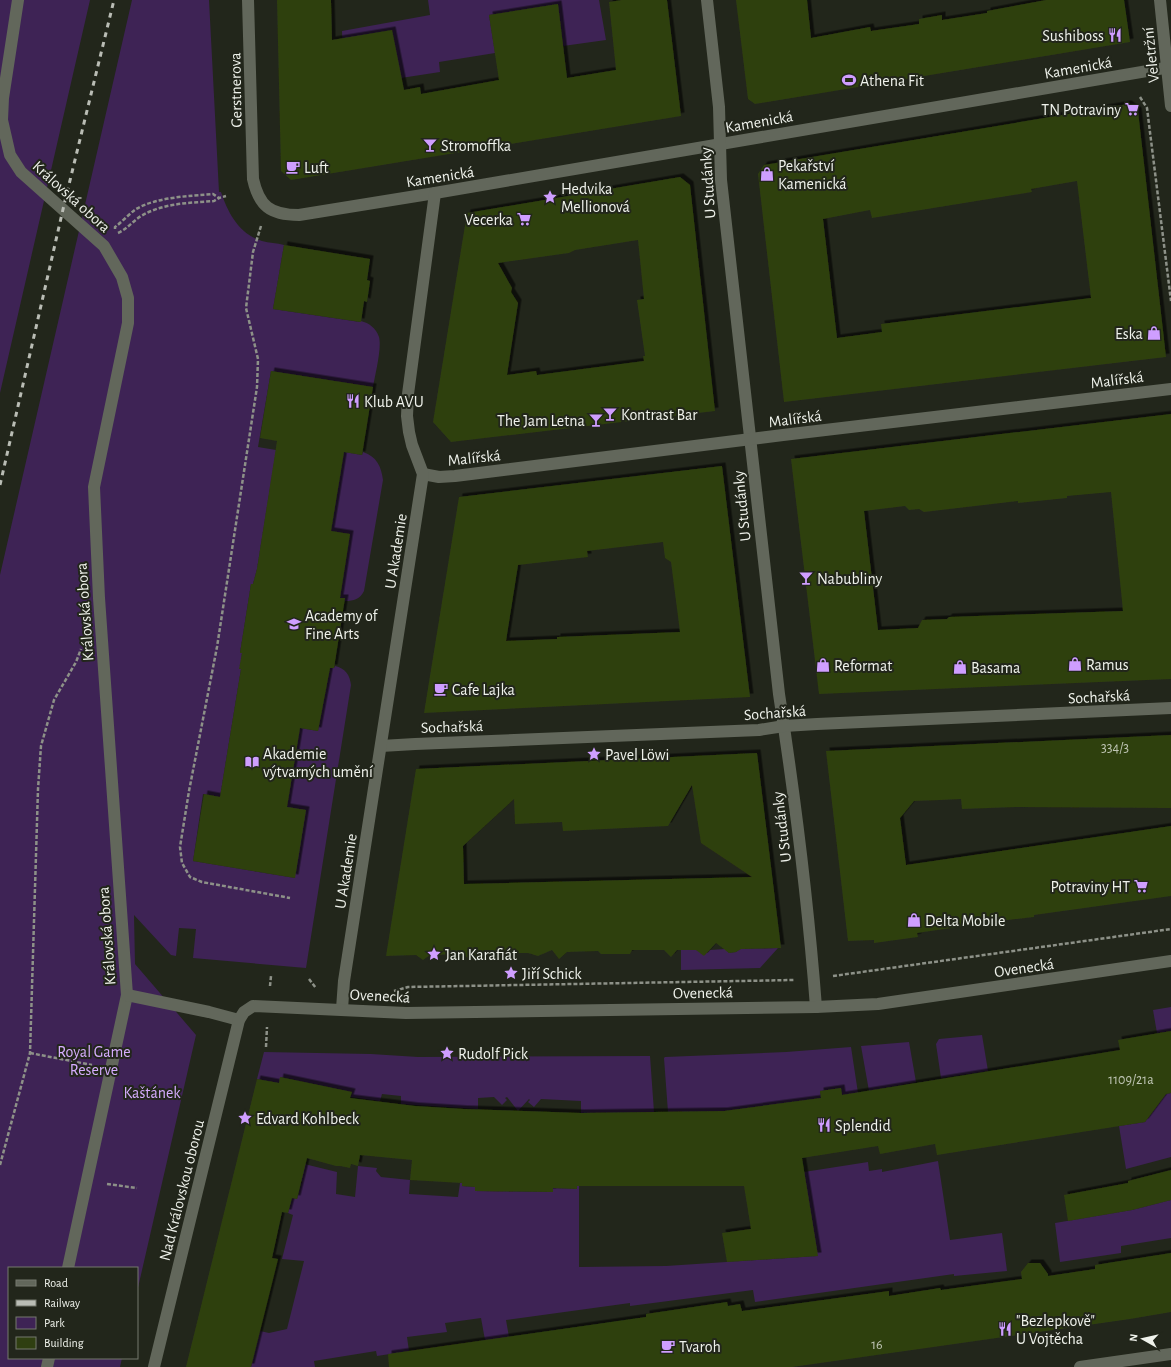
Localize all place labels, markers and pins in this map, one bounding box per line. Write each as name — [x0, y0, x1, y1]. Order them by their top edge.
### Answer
restaurant icon: Sushiboss — [1107, 27, 1123, 43]
place label: Sushiboss — [1042, 28, 1104, 44]
sports icon: Athena Fit — [841, 72, 857, 88]
place label: Athena Fit — [860, 73, 924, 89]
supermarket icon: TN Potraviny — [1124, 101, 1140, 117]
place label: TN Potraviny — [1041, 102, 1121, 119]
bar icon: Stromoffka — [422, 137, 438, 153]
place label: Stromoffka — [441, 138, 511, 154]
place label: Pekařství Kamenická — [778, 158, 847, 192]
cafe icon: Luft — [285, 159, 301, 175]
place label: Luft — [304, 160, 329, 176]
shop icon: Pekařství Kamenická — [759, 166, 775, 182]
place label: Hedvika Mellionová — [561, 181, 630, 215]
place icon: Hedvika Mellionová — [542, 189, 558, 205]
supermarket icon: Vecerka — [516, 211, 532, 227]
place label: Vecerka — [464, 212, 513, 228]
shop icon: Eska — [1146, 325, 1162, 341]
place label: Eska — [1115, 326, 1143, 342]
restaurant icon: Klub AVU — [345, 393, 361, 409]
place label: Klub AVU — [364, 394, 424, 410]
bar icon: Kontrast Bar — [602, 406, 618, 422]
place label: Kontrast Bar — [621, 407, 698, 423]
bar icon: The Jam Letna — [588, 412, 604, 428]
place label: The Jam Letna — [497, 413, 585, 429]
bar icon: Nabubliny — [798, 570, 814, 586]
place label: Nabubliny — [817, 571, 882, 588]
place label: Academy of Fine Arts — [305, 608, 379, 642]
school or university icon: Academy of Fine Arts — [286, 616, 302, 632]
shop icon: Ramus — [1067, 656, 1083, 672]
shop icon: Reformat — [815, 657, 831, 673]
place label: Ramus — [1086, 657, 1129, 673]
place label: Reformat — [834, 658, 892, 674]
shop icon: Basama — [952, 659, 968, 675]
place label: Basama — [971, 660, 1020, 676]
cafe icon: Cafe Lajka — [433, 681, 449, 697]
place label: Cafe Lajka — [452, 682, 515, 699]
place label: Akademie výtvarných umění — [263, 746, 373, 781]
place icon: Pavel Löwi — [586, 746, 602, 762]
place label: Pavel Löwi — [605, 747, 669, 763]
library icon: Akademie výtvarných umění — [244, 754, 260, 770]
supermarket icon: Potraviny HT — [1133, 878, 1149, 894]
place label: Potraviny HT — [1051, 879, 1130, 896]
shop icon: Delta Mobile — [906, 912, 922, 928]
place label: Delta Mobile — [925, 913, 1005, 929]
place icon: Jan Karafiát — [426, 946, 442, 962]
place label: Jan Karafiát — [445, 947, 517, 963]
place icon: Jiří Schick — [503, 965, 519, 981]
place label: Jiří Schick — [522, 966, 582, 982]
place icon: Rudolf Pick — [439, 1045, 455, 1061]
place label: Rudolf Pick — [458, 1046, 529, 1062]
place icon: Edvard Kohlbeck — [237, 1110, 253, 1126]
place label: Edvard Kohlbeck — [256, 1111, 360, 1127]
restaurant icon: Splendid — [816, 1117, 832, 1133]
place label: Splendid — [835, 1118, 891, 1134]
place label: "Bezlepkově" U Vojtěcha — [1016, 1313, 1095, 1348]
restaurant icon: "Bezlepkově" U Vojtěcha — [997, 1321, 1013, 1337]
cafe icon: Tvaroh — [660, 1338, 676, 1354]
place label: Tvaroh — [679, 1339, 721, 1355]

